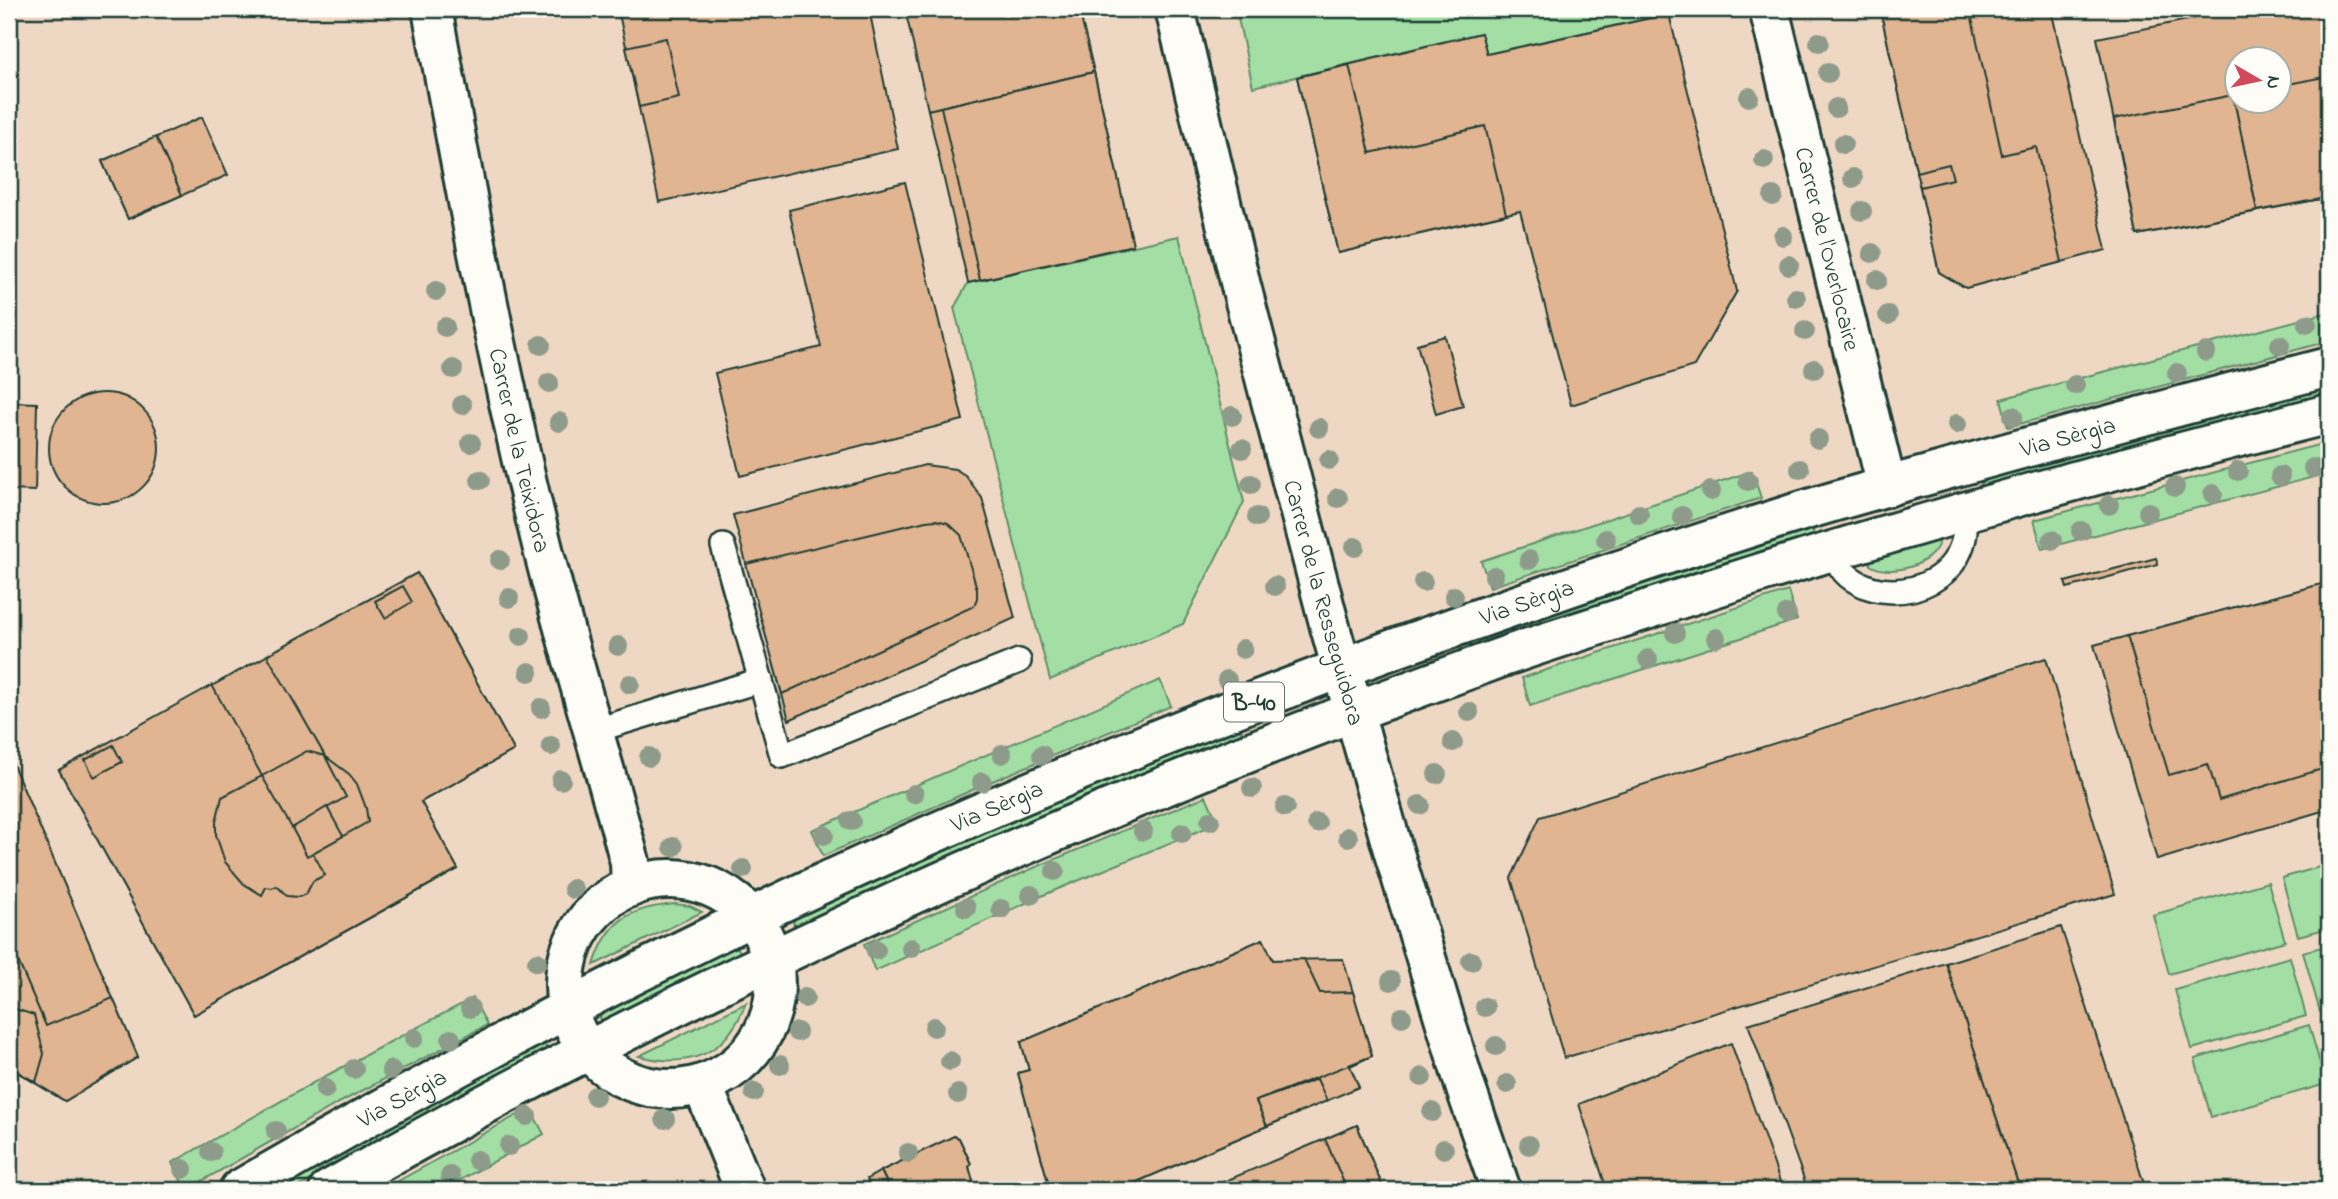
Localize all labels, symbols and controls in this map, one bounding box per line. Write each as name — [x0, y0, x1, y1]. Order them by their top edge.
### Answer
north arrow — [2222, 46, 2292, 116]
text: N — [2258, 74, 2287, 91]
street label: Carrer de l'Overlocaire — [1784, 144, 1868, 355]
street label: Carrer de la Teixidora — [478, 345, 558, 557]
street label: Via Sèrgia — [2016, 409, 2120, 469]
street label: Carrer de la Resseguidora — [1272, 476, 1372, 730]
street label: Via Sèrgia — [1475, 572, 1579, 637]
road number: B-40 — [1224, 682, 1284, 722]
street label: Via Sèrgia — [945, 773, 1049, 844]
street label: Via Sèrgia — [351, 1061, 454, 1139]

